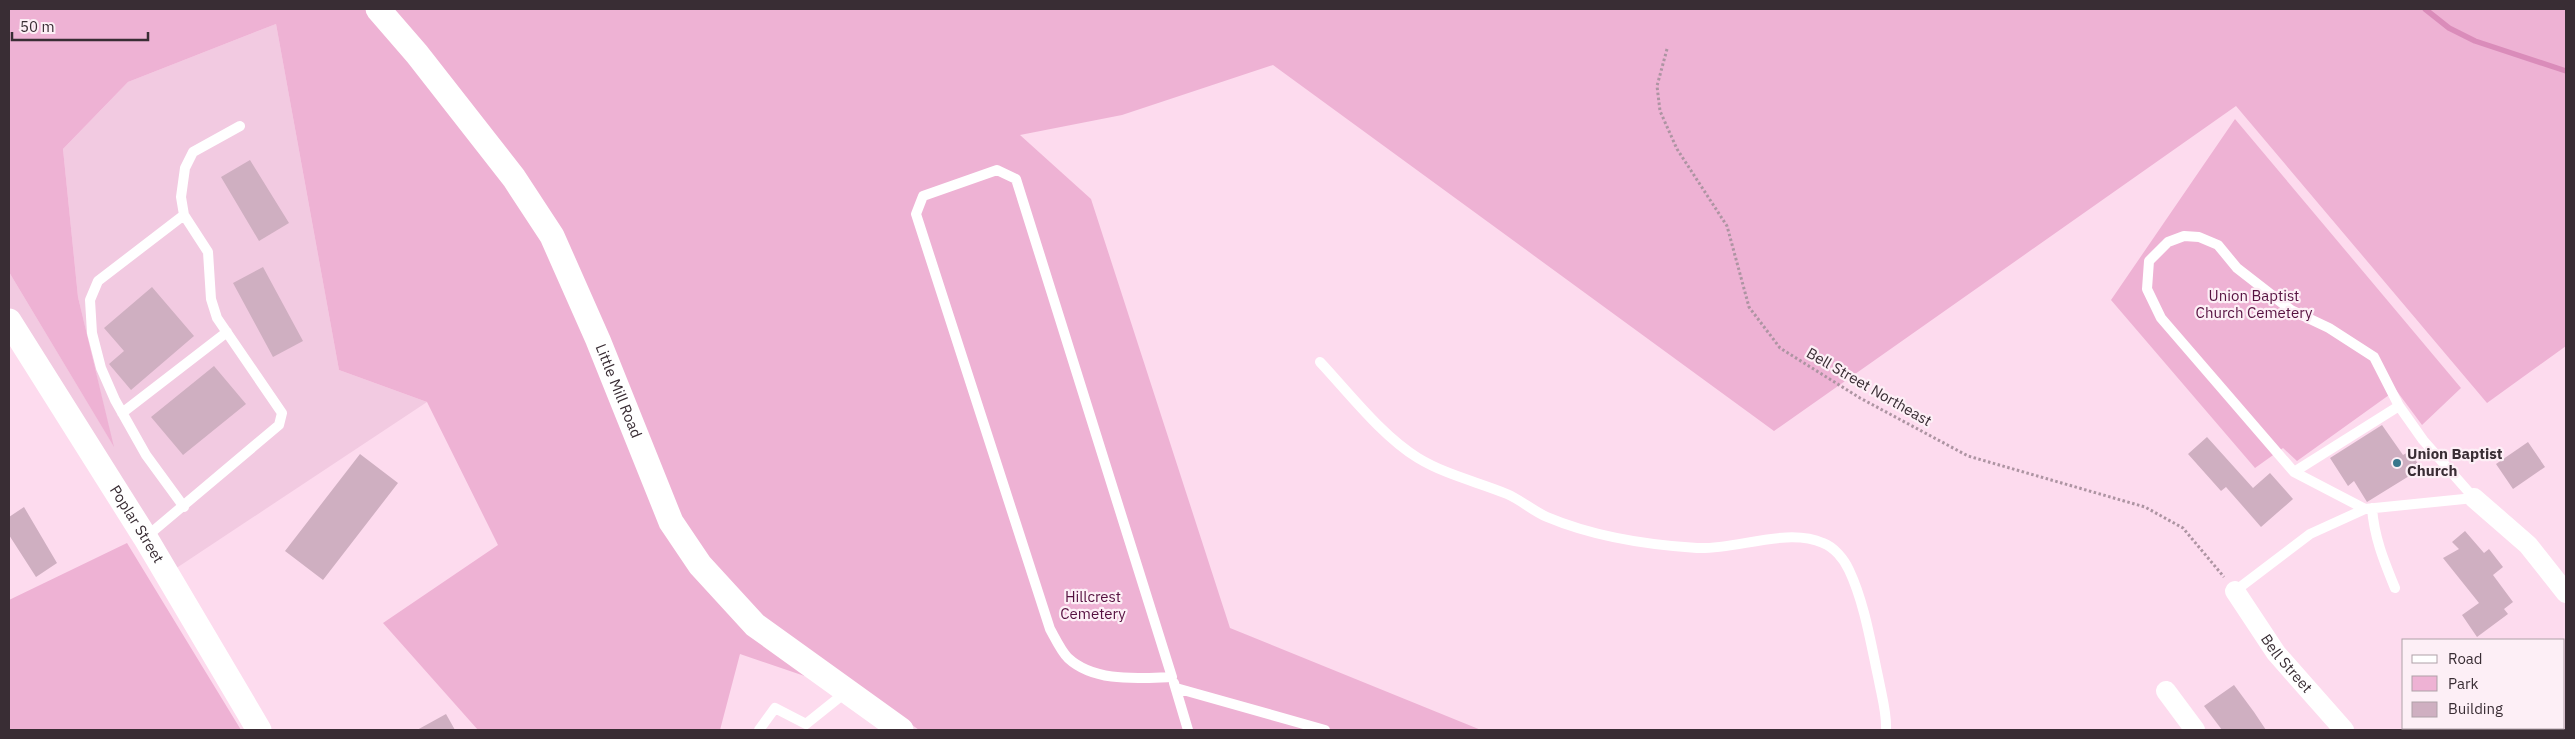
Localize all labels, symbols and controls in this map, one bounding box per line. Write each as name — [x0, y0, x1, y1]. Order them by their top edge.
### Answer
scale bar — [12, 10, 149, 42]
text: 50 m — [20, 17, 55, 36]
park label: Union Baptist Church Cemetery — [2196, 286, 2313, 322]
street label: Little Mill Road — [592, 341, 646, 441]
street label: Bell Street Northeast — [1803, 343, 1935, 430]
place label: Union Baptist Church — [2407, 444, 2503, 480]
marker: Union Baptist Church — [2391, 457, 2403, 469]
street label: Poplar Street — [106, 481, 168, 566]
park label: Hillcrest Cemetery — [1060, 587, 1126, 623]
street label: Bell Street — [2257, 630, 2317, 697]
legend — [2402, 639, 2565, 729]
text: Road — [2448, 649, 2483, 668]
text: Park — [2448, 674, 2478, 693]
text: Building — [2448, 699, 2503, 718]

